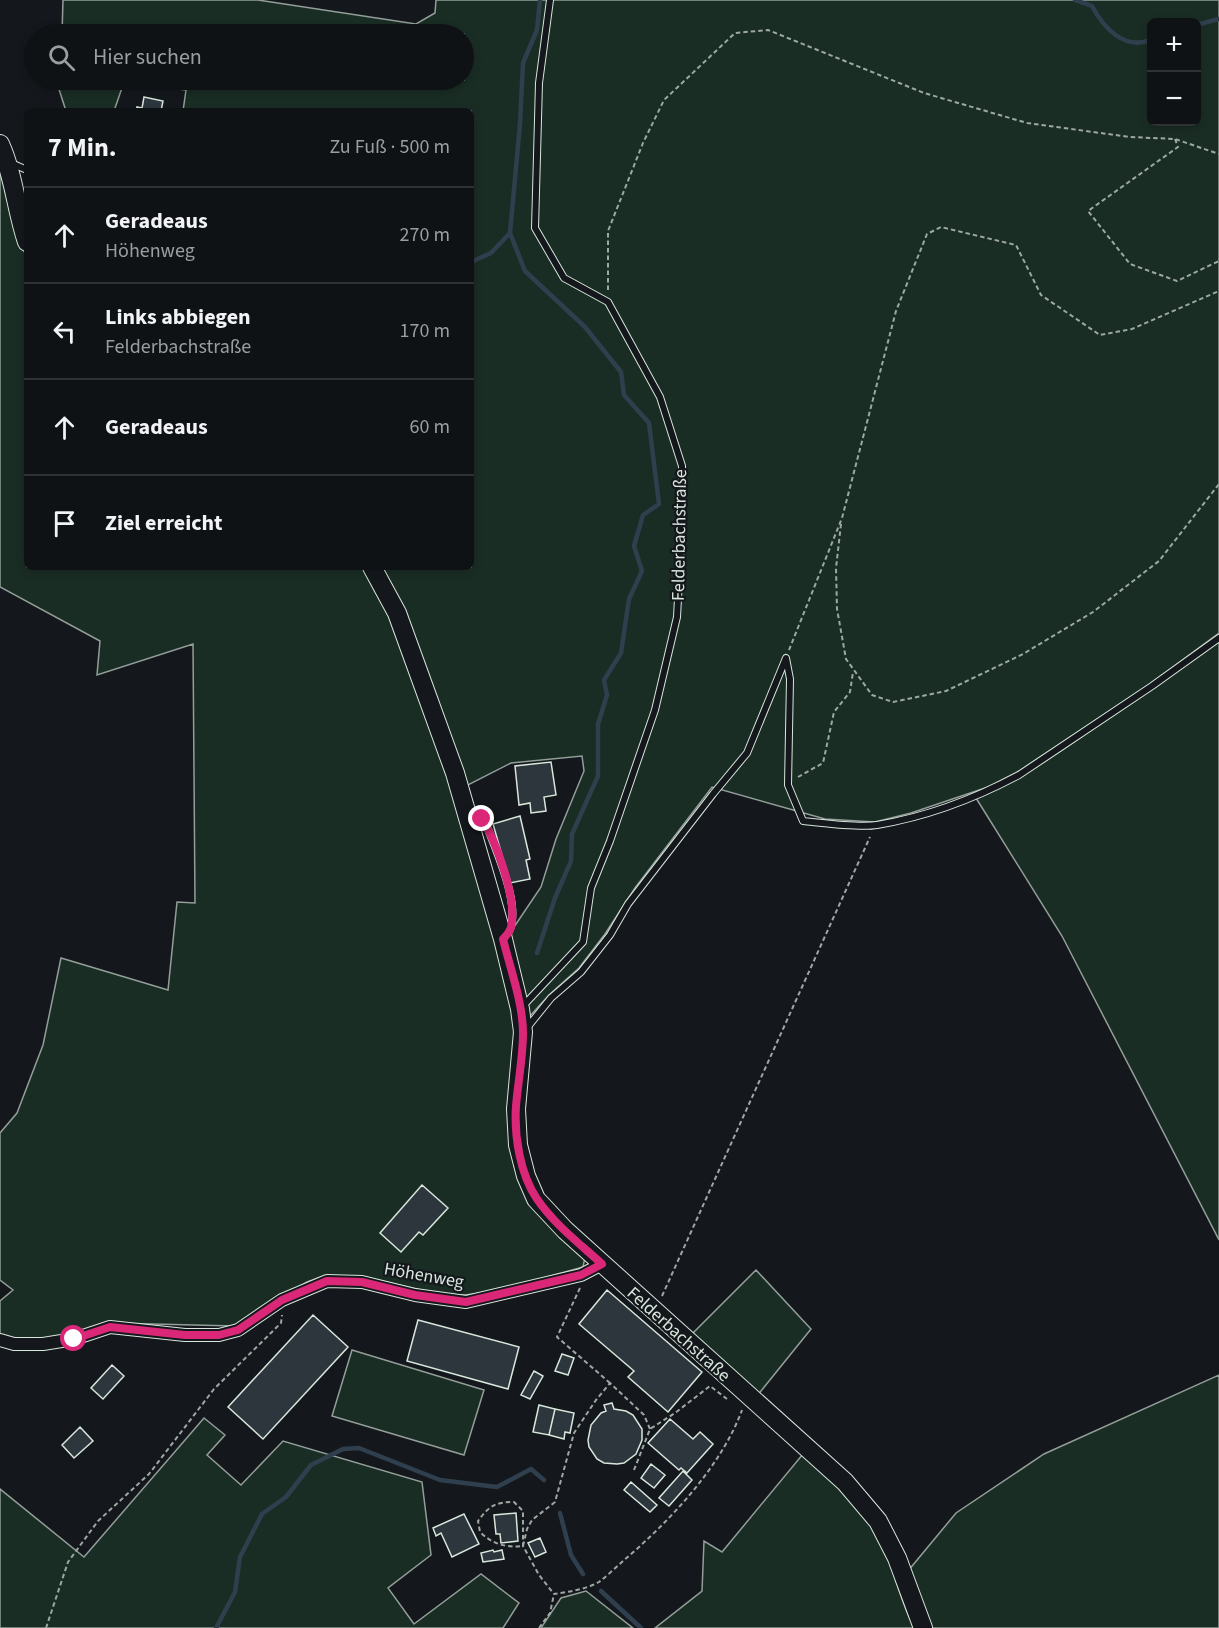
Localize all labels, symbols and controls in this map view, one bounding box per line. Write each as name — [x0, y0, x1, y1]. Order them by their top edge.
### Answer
map controls — [1147, 18, 1201, 126]
button: + — [1147, 18, 1201, 72]
search box — [24, 24, 474, 90]
icon: search — [45, 41, 78, 74]
text: Hier suchen — [93, 41, 202, 73]
button: − — [1147, 72, 1201, 126]
text: 7 Min. — [48, 129, 117, 166]
text: Zu Fuß · 500 m — [329, 133, 450, 161]
text: Geradeaus — [105, 205, 208, 237]
icon: ahead — [48, 219, 81, 252]
text: 270 m — [400, 221, 450, 249]
text: Höhenweg — [105, 237, 195, 265]
text: Links abbiegen — [105, 301, 251, 333]
icon: left — [48, 315, 81, 348]
text: 170 m — [400, 317, 450, 345]
text: Felderbachstraße — [105, 333, 251, 361]
icon: ahead — [48, 411, 81, 444]
text: Geradeaus — [105, 411, 208, 443]
text: 60 m — [410, 413, 450, 441]
street label: Felderbachstraße — [666, 469, 693, 601]
icon: arrive — [48, 507, 81, 540]
text: Ziel erreicht — [105, 507, 223, 539]
route end — [468, 805, 494, 831]
street label: Höhenweg — [382, 1256, 466, 1295]
street label: Felderbachstraße — [621, 1281, 736, 1388]
route start — [60, 1325, 86, 1351]

